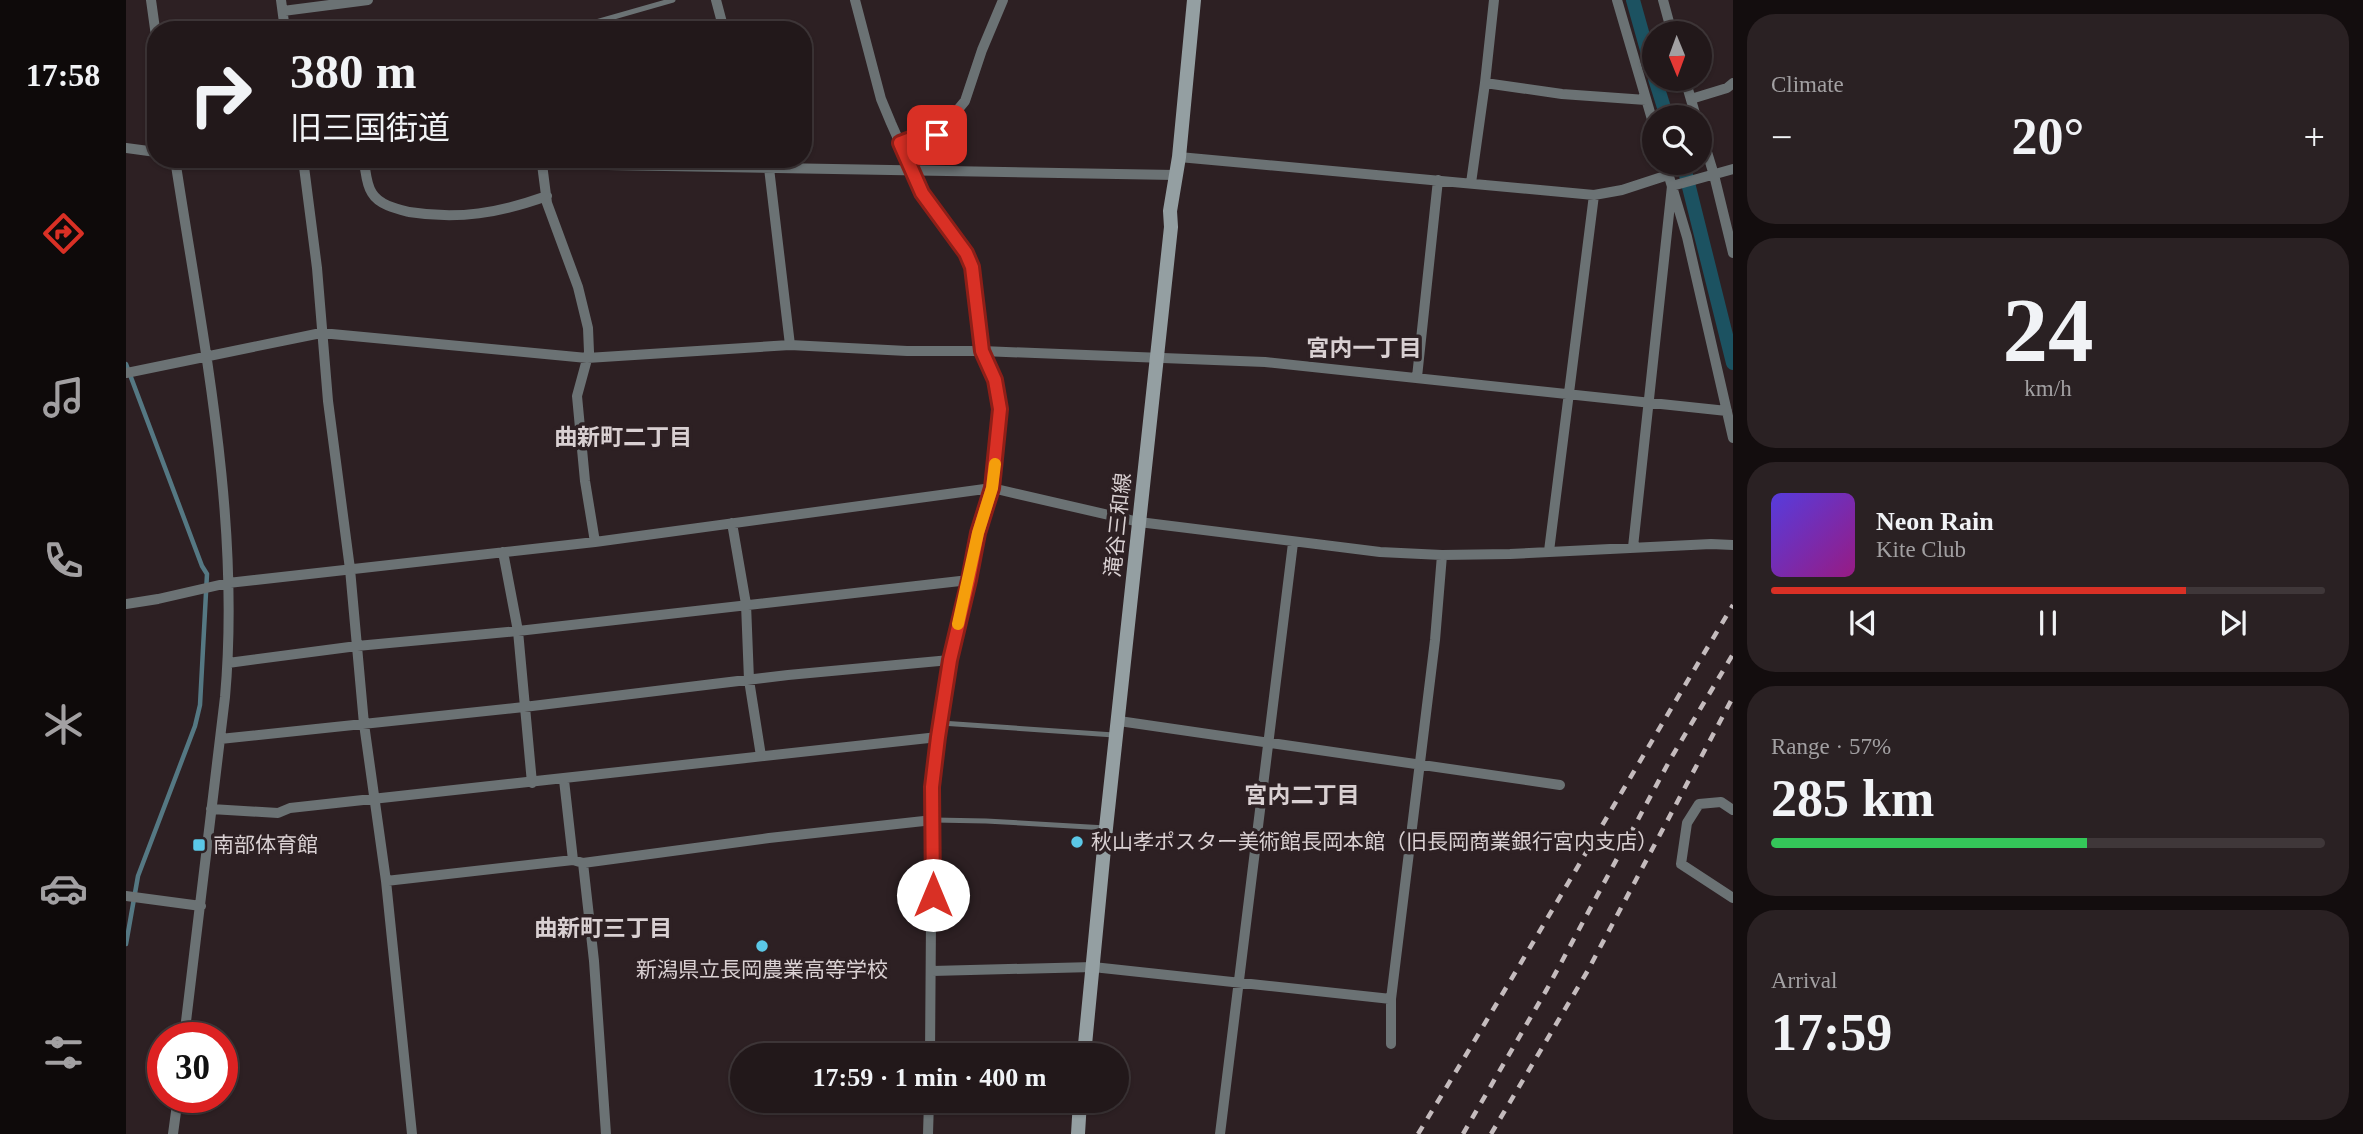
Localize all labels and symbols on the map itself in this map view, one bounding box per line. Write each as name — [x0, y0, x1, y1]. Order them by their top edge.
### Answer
north arrow — [1642, 21, 1712, 91]
pin — [907, 105, 967, 165]
district label: 宮内一丁目 — [1307, 336, 1422, 361]
district label: 曲新町二丁目 — [554, 425, 692, 450]
street label: 滝谷三和線 — [1101, 472, 1135, 578]
district label: 宮内二丁目 — [1245, 783, 1360, 808]
place label: 秋山孝ポスター美術館長岡本館（旧長岡商業銀行宮内支店） — [1091, 830, 1658, 854]
place label: 南部体育館 — [213, 833, 318, 857]
marker: 秋山孝ポスター美術館長岡本館（旧長岡商業銀行宮内支店） — [1069, 834, 1085, 850]
marker: 南部体育館 — [191, 837, 207, 853]
position arrow — [896, 858, 970, 932]
district label: 曲新町三丁目 — [534, 916, 672, 941]
marker: 新潟県立長岡農業高等学校 — [754, 938, 770, 954]
place label: 新潟県立長岡農業高等学校 — [636, 958, 888, 982]
speed limit sign: 30 — [147, 1022, 238, 1113]

